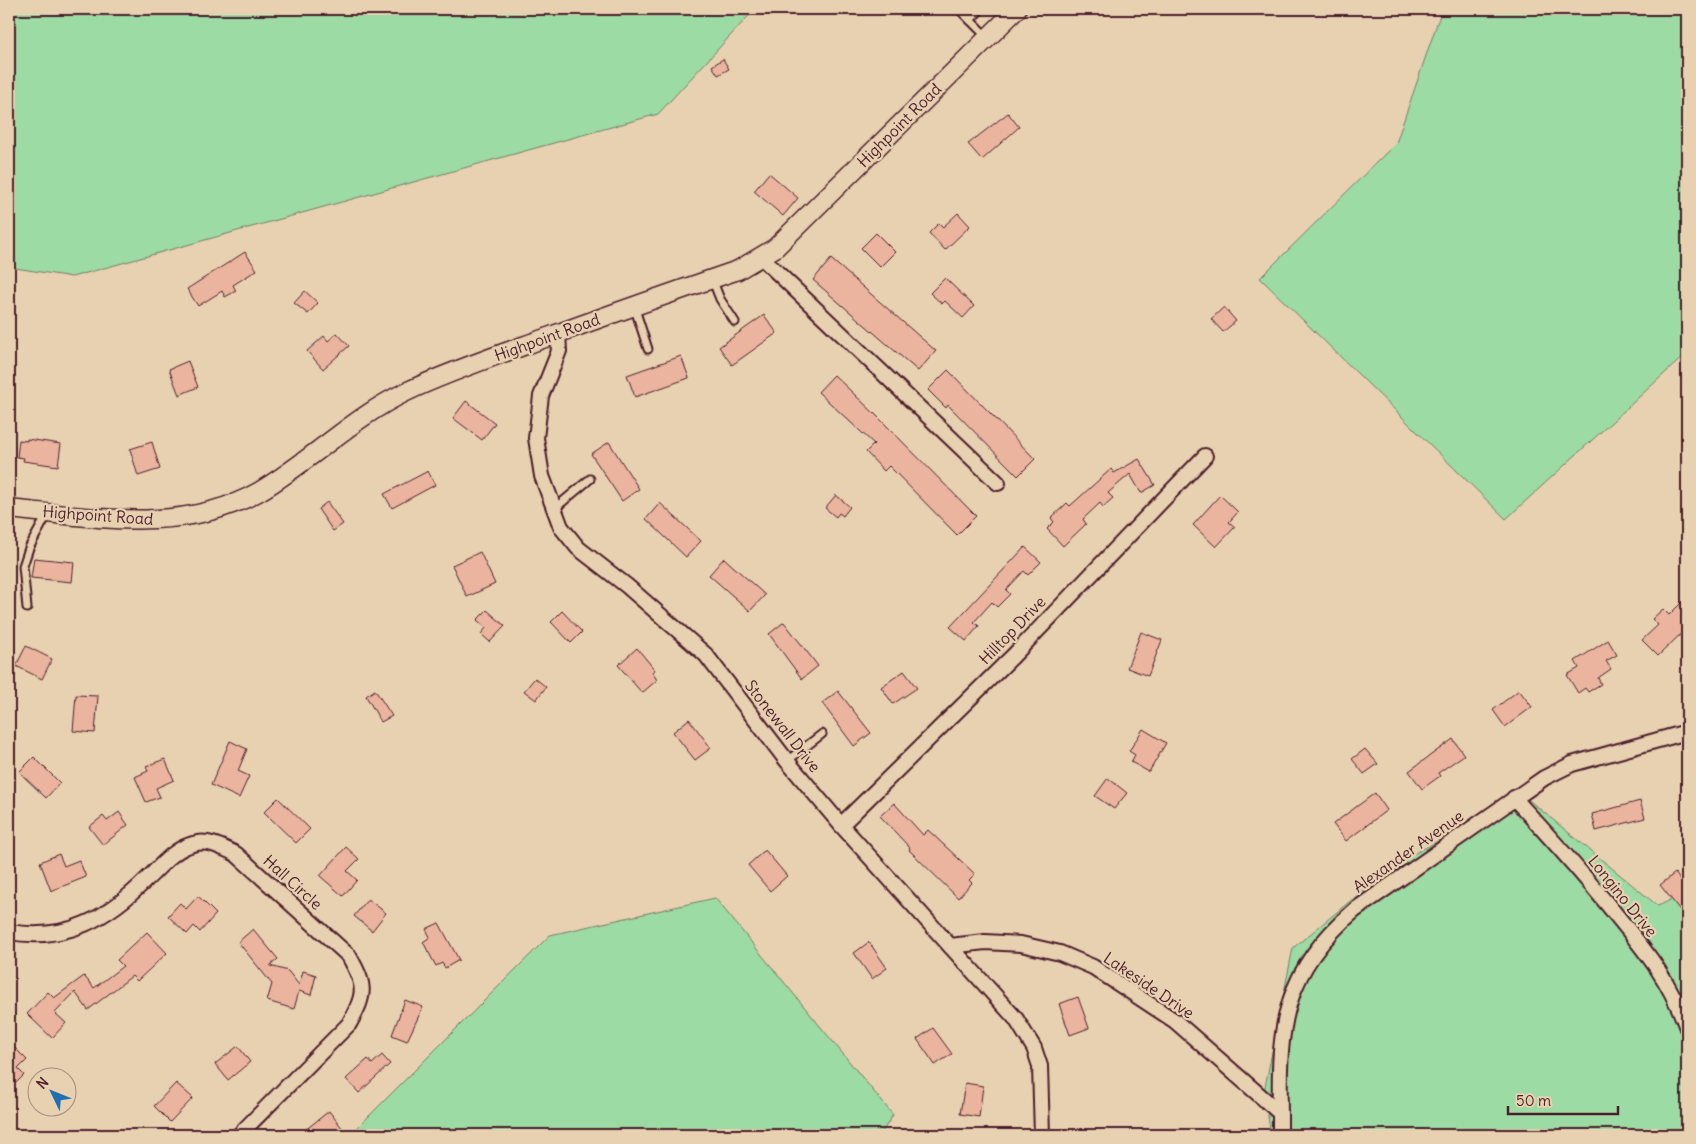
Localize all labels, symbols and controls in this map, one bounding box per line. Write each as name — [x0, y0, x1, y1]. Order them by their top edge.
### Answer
street label: Highpoint Road — [853, 79, 945, 171]
street label: Highpoint Road — [492, 309, 602, 365]
street label: Highpoint Road — [42, 501, 154, 529]
street label: Hilltop Drive — [974, 592, 1050, 668]
street label: Stonewall Drive — [741, 676, 825, 776]
street label: Alexander Avenue — [1349, 805, 1467, 897]
street label: Hall Circle — [259, 850, 327, 914]
street label: Longino Drive — [1584, 851, 1662, 941]
street label: Lakeside Drive — [1100, 947, 1198, 1023]
north arrow — [28, 1066, 78, 1116]
text: N — [33, 1073, 52, 1093]
scale bar — [1508, 1084, 1618, 1116]
text: 50 m — [1516, 1091, 1551, 1110]

